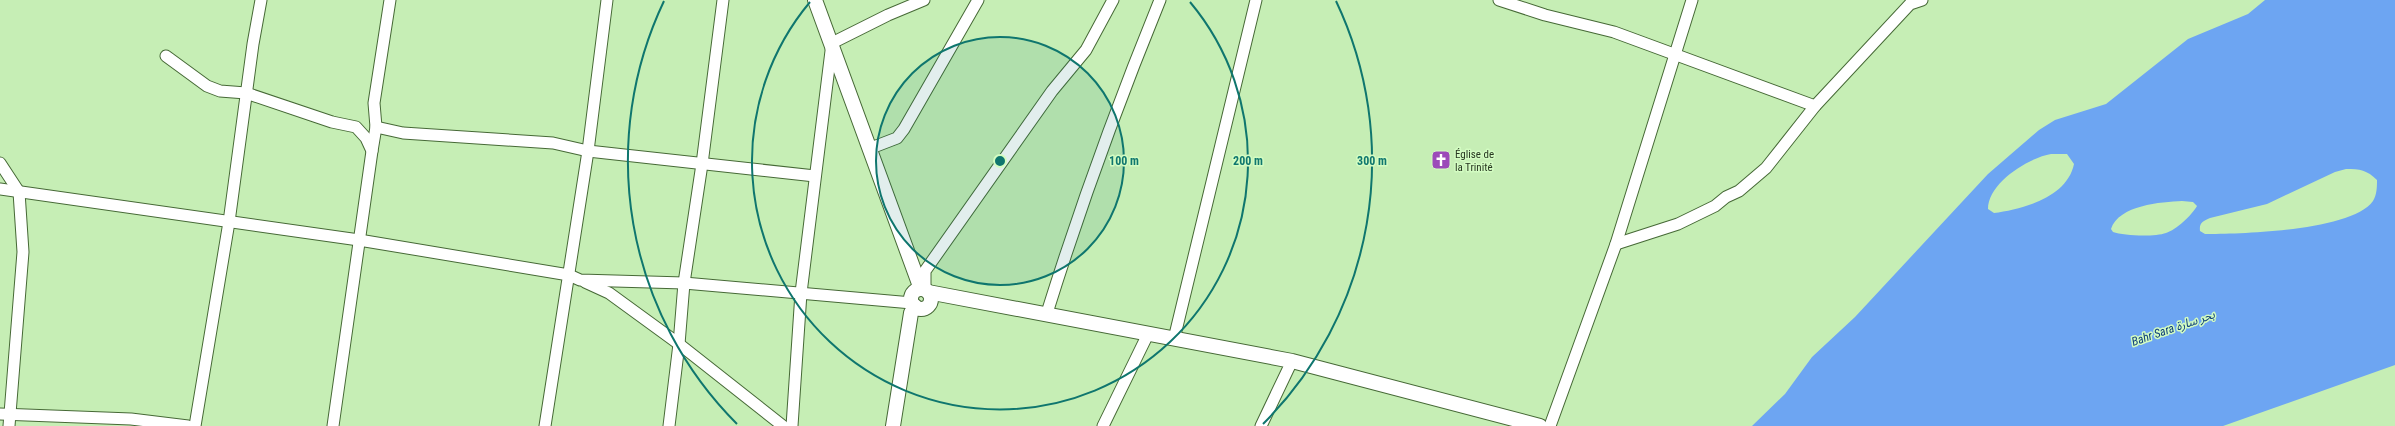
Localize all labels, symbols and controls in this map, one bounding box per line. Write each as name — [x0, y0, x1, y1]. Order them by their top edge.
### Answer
place label: Église de la Trinité — [1455, 148, 1494, 174]
church icon: Église de la Trinité — [1430, 149, 1452, 171]
centre of rings — [993, 154, 1007, 168]
text: 100 m — [1109, 154, 1139, 168]
text: 200 m — [1233, 154, 1263, 168]
text: 300 m — [1357, 154, 1387, 168]
water label: Bahr Sara بحر سارة — [2130, 307, 2217, 349]

